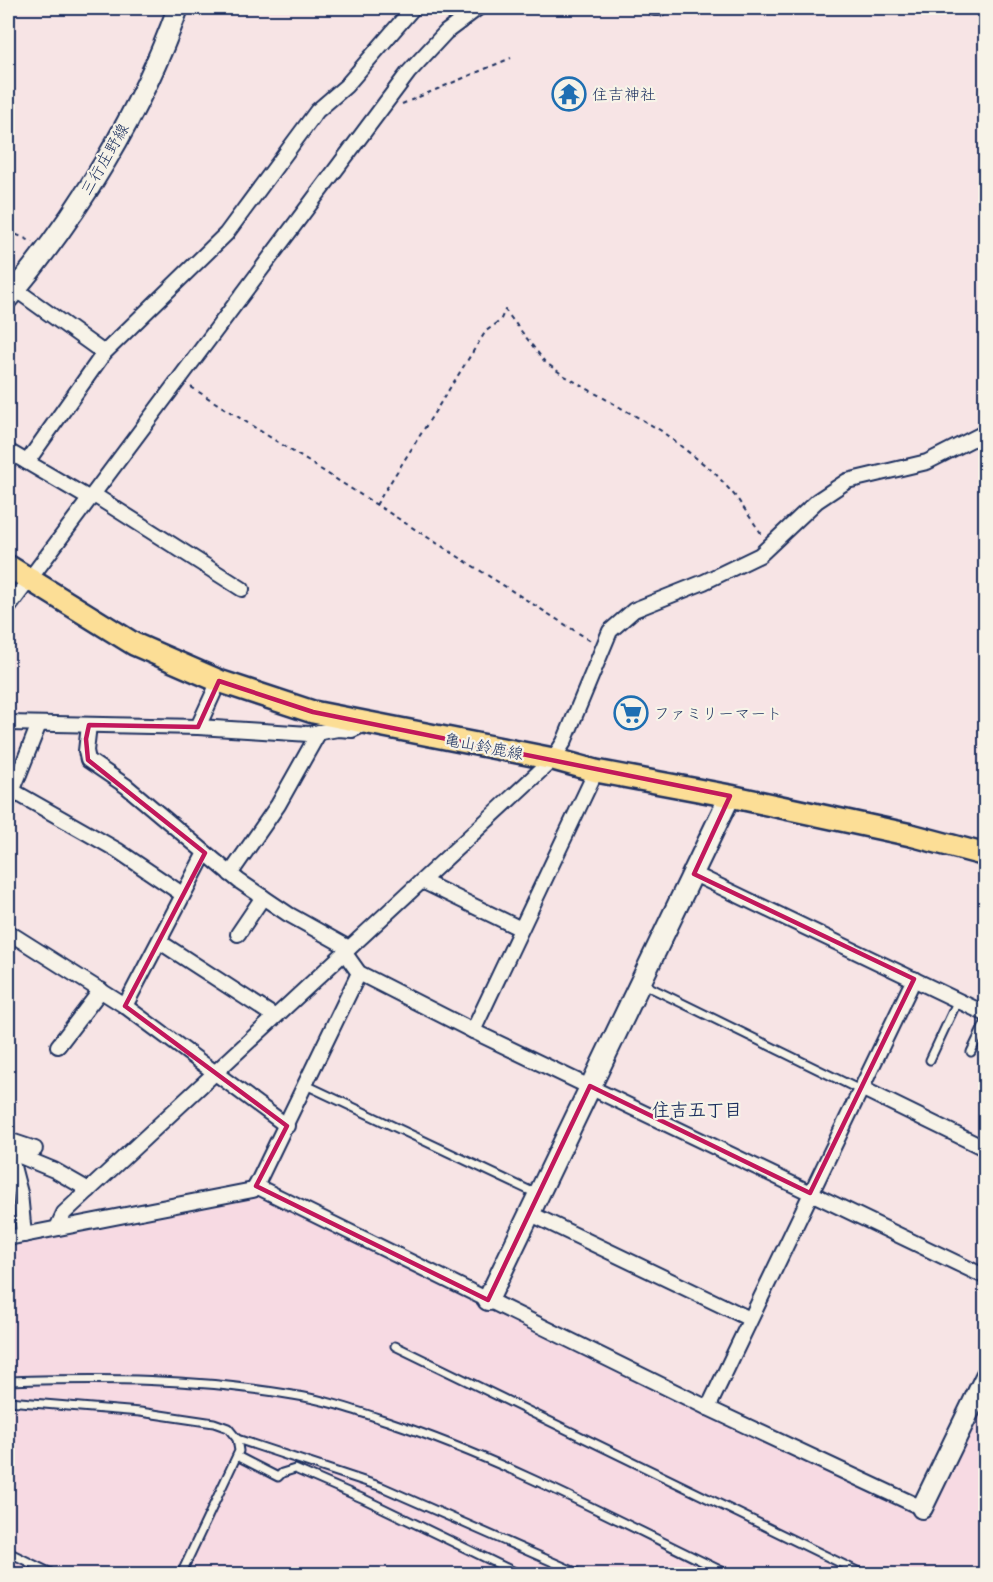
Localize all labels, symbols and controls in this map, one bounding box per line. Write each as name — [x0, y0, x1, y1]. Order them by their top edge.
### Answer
temple icon: 住吉神社 — [551, 76, 587, 112]
place label: 住吉神社 — [592, 87, 656, 107]
street label: 三行庄野線 — [77, 120, 135, 200]
supermarket icon: ファミリーマート — [613, 695, 649, 731]
place label: ファミリーマート — [654, 707, 782, 726]
street label: 亀山鈴鹿線 — [442, 731, 525, 766]
district label: 住吉五丁目 — [652, 1101, 742, 1123]

